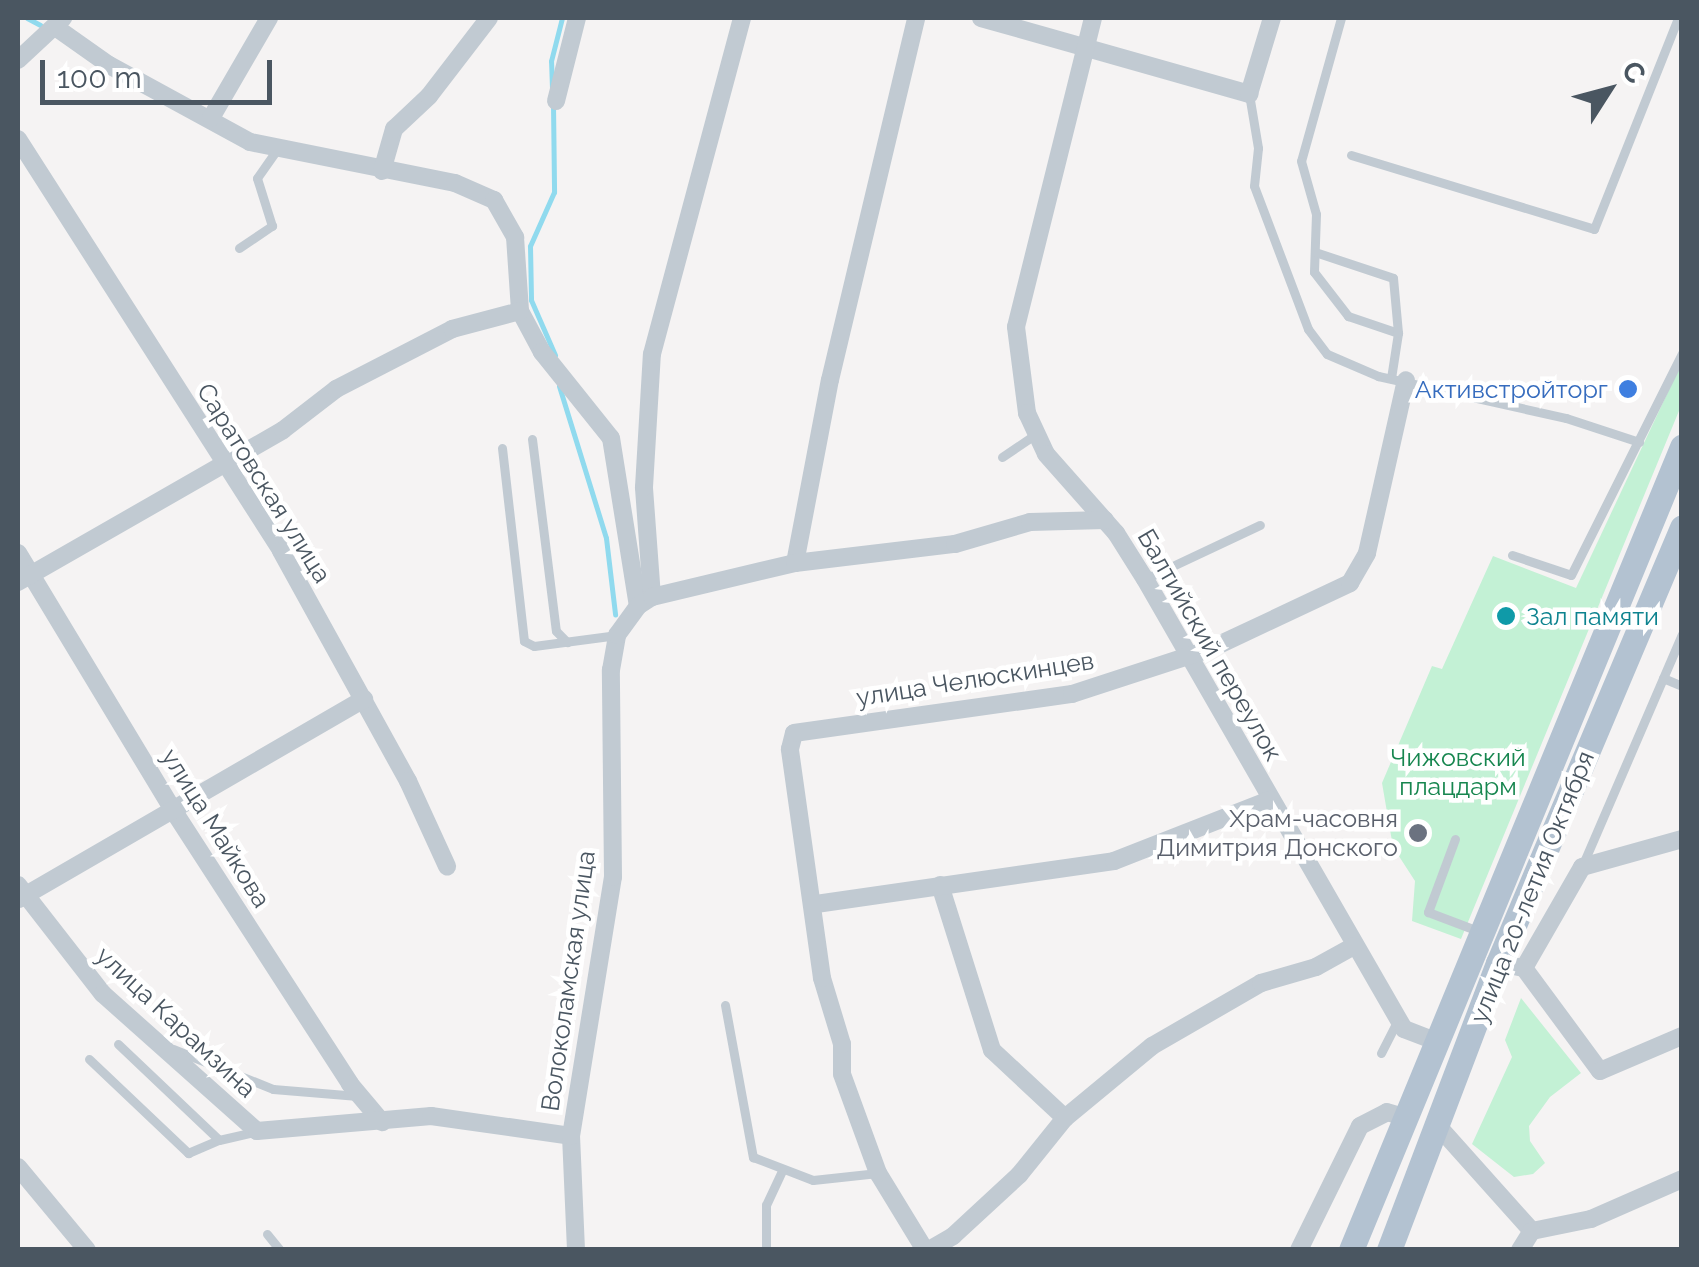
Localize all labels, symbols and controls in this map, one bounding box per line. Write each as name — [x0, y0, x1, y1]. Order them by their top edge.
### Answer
scale bar — [45, 40, 278, 102]
north arrow — [1559, 40, 1659, 140]
text: С — [1615, 55, 1653, 90]
text: 100 m — [57, 60, 142, 95]
place label: Активстройторг — [1415, 374, 1608, 404]
street label: Саратовская улица — [190, 377, 338, 589]
marker: Активстройторг — [1617, 378, 1639, 400]
street label: Балтийский переулок — [1131, 524, 1289, 766]
place label: Зал памяти — [1526, 601, 1659, 631]
marker: Зал памяти — [1495, 605, 1517, 627]
street label: улица Челюскинцев — [854, 645, 1096, 713]
street label: улица Майкова — [155, 743, 277, 913]
park label: Чижовский плацдарм — [1390, 743, 1526, 802]
street label: улица 20-летия Октября — [1464, 747, 1600, 1027]
place label: Храм-часовня Димитрия Донского — [1156, 804, 1398, 863]
marker: Храм-часовня Димитрия Донского — [1407, 822, 1429, 844]
street label: Волоколамская улица — [535, 848, 601, 1114]
street label: улица Карамзина — [90, 940, 262, 1104]

